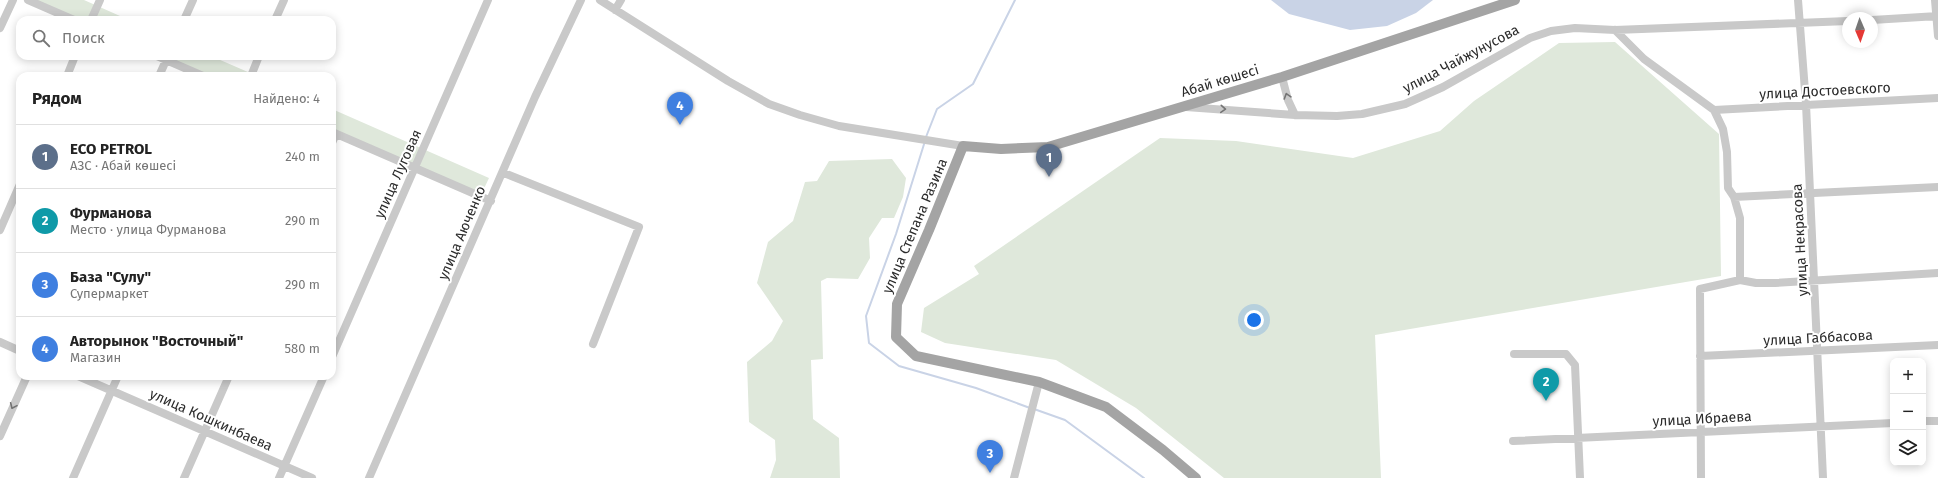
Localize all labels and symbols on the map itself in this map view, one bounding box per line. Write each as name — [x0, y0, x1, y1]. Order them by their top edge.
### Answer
north arrow — [1842, 12, 1878, 48]
street label: улица Чайжунусова — [1400, 21, 1522, 97]
street label: Абай көшесі — [1179, 61, 1261, 101]
street label: улица Достоевского — [1759, 79, 1891, 103]
pin: 4 — [667, 92, 693, 125]
one-way arrow — [1284, 93, 1292, 100]
one-way arrow — [1220, 105, 1226, 114]
street label: улица Луговая — [371, 127, 425, 221]
pin: 1 — [1036, 144, 1062, 177]
street label: улица Степана Разина — [879, 156, 951, 296]
street label: улица Аюченко — [435, 183, 489, 283]
street label: улица Некрасова — [1789, 183, 1811, 297]
your location — [1244, 310, 1264, 330]
street label: улица Габбасова — [1763, 327, 1873, 349]
pin: 2 — [1533, 368, 1559, 401]
street label: улица Кошкинбаева — [147, 385, 275, 455]
one-way arrow — [10, 402, 18, 409]
street label: улица Ибраева — [1652, 408, 1752, 430]
pin: 3 — [977, 440, 1003, 473]

